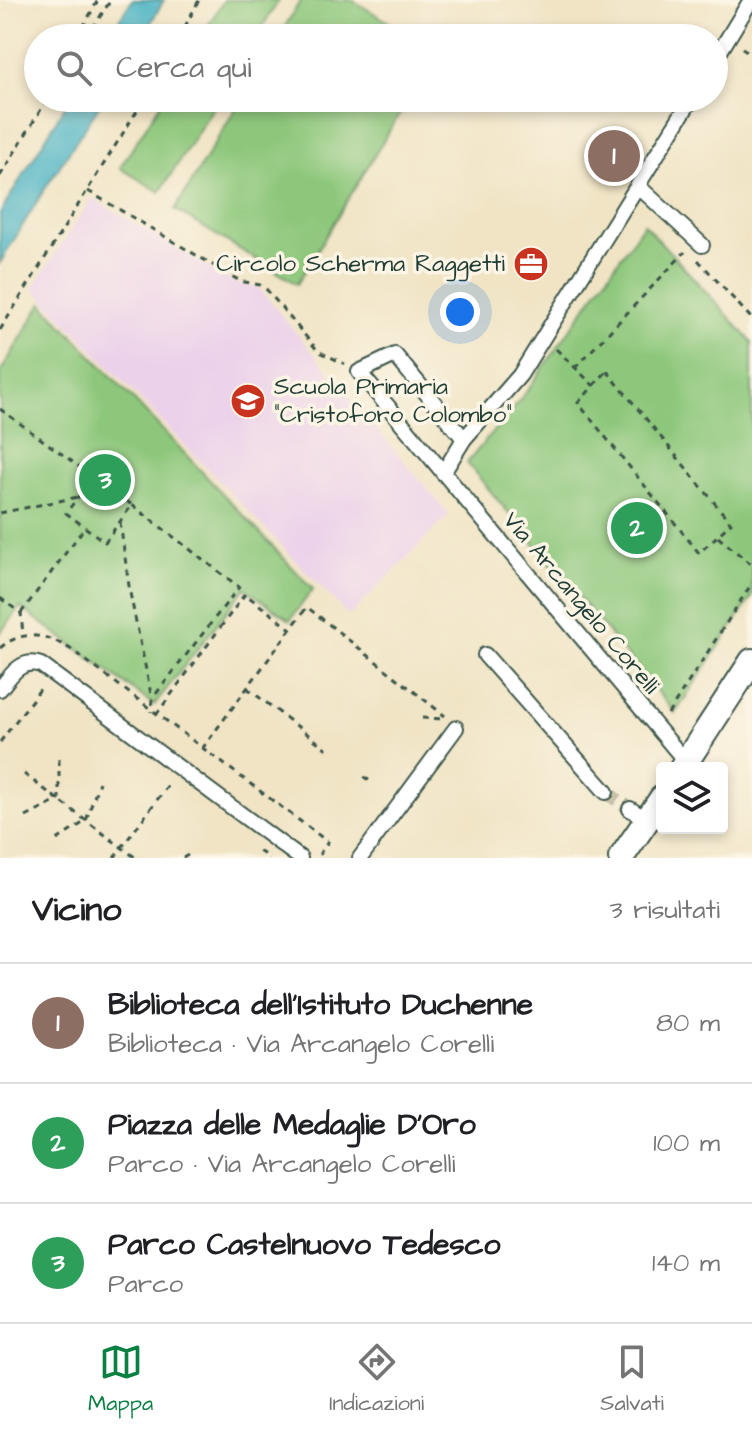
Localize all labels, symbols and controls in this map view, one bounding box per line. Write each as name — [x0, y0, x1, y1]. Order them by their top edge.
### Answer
search box — [24, 24, 728, 112]
icon: search — [52, 46, 96, 90]
text: Cerca qui — [116, 47, 251, 89]
pin: 1 — [588, 126, 640, 186]
office icon: Circolo Scherma Raggetti — [512, 245, 550, 283]
place label: Circolo Scherma Raggetti — [216, 247, 505, 282]
your location — [440, 292, 480, 332]
place label: Scuola Primaria "Cristoforo Colombo" — [274, 370, 512, 432]
school or university icon: Scuola Primaria "Cristoforo Colombo" — [229, 382, 267, 420]
pin: 3 — [79, 450, 131, 510]
pin: 2 — [611, 498, 663, 558]
street label: Via Arcangelo Corelli — [494, 504, 668, 702]
map controls — [656, 762, 728, 834]
button: layers — [656, 762, 728, 834]
text: Vicino — [32, 886, 121, 934]
text: 3 risultati — [610, 892, 720, 928]
text: Biblioteca dell'Istituto Duchenne — [108, 984, 533, 1026]
text: 1 — [56, 1005, 60, 1041]
text: 80 m — [656, 1005, 720, 1041]
text: Biblioteca · Via Arcangelo Corelli — [108, 1026, 494, 1062]
text: Piazza delle Medaglie D'Oro — [108, 1104, 476, 1146]
text: 2 — [51, 1125, 65, 1161]
text: 100 m — [653, 1125, 720, 1161]
text: Parco · Via Arcangelo Corelli — [108, 1146, 455, 1182]
text: Parco Castelnuovo Tedesco — [108, 1224, 500, 1266]
text: 3 — [51, 1245, 65, 1281]
text: 140 m — [652, 1245, 720, 1281]
text: Parco — [108, 1266, 183, 1302]
tab: Mappa — [88, 1340, 153, 1419]
tab: Indicazioni — [329, 1340, 424, 1419]
tab: Salvati — [600, 1340, 664, 1419]

